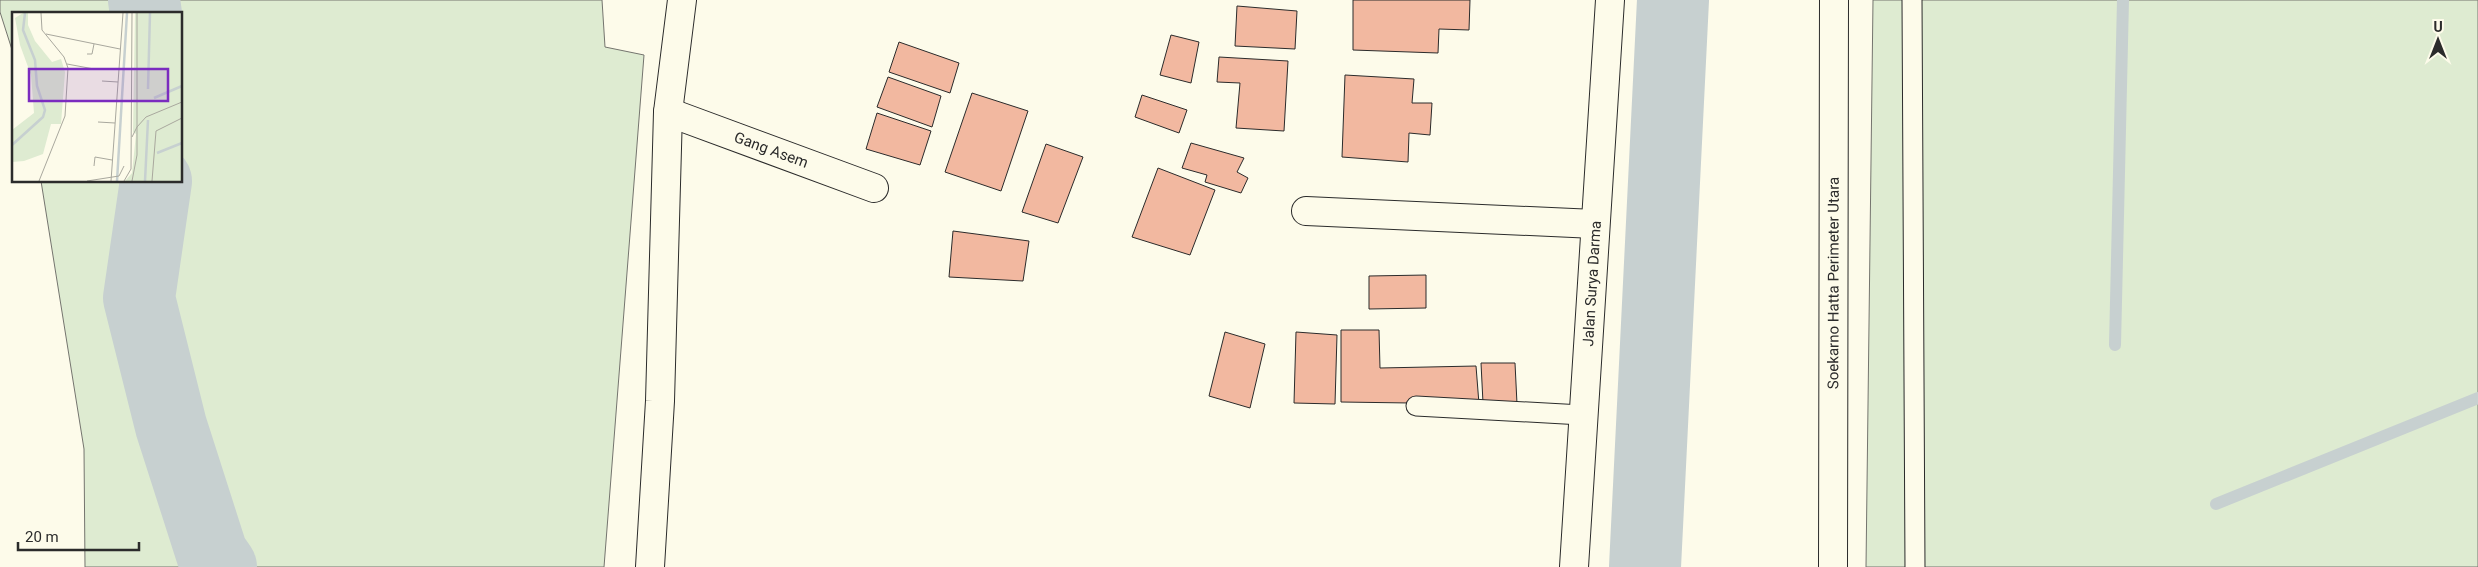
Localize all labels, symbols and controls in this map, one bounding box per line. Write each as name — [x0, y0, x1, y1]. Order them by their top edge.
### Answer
inset map — [12, 12, 182, 182]
north arrow — [2413, 15, 2463, 65]
text: U — [2433, 19, 2443, 35]
street label: Gang Asem — [732, 128, 811, 172]
street label: Soekarno Hatta Perimeter Utara — [1824, 177, 1843, 389]
street label: Jalan Surya Darma — [1579, 220, 1605, 347]
scale bar — [18, 520, 139, 552]
text: 20 m — [25, 528, 59, 546]

